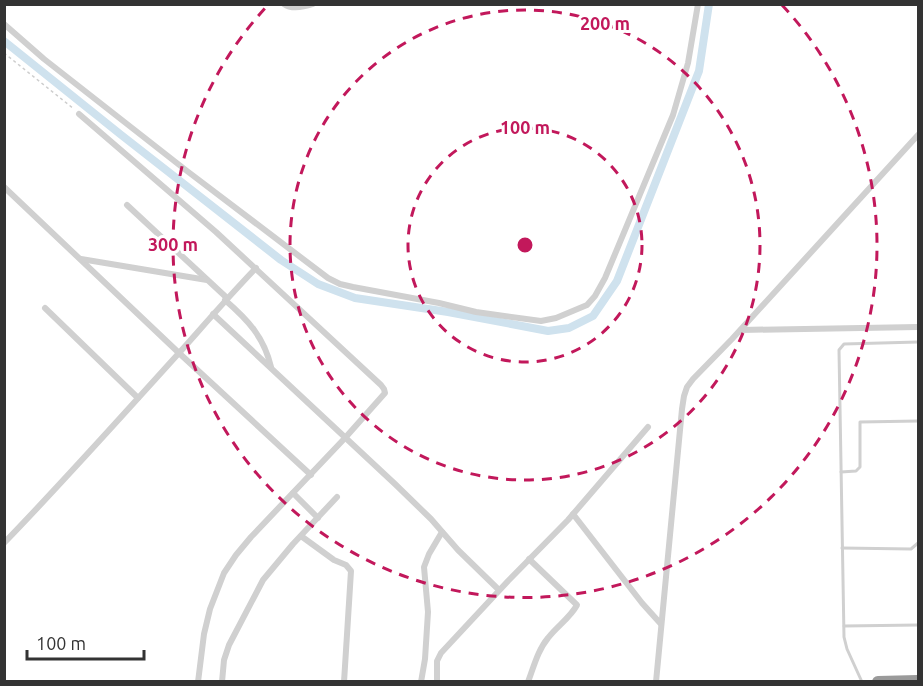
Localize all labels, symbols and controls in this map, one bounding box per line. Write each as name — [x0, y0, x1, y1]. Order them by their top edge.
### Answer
text: 200 m — [580, 13, 630, 33]
text: 100 m — [500, 117, 550, 137]
text: 300 m — [148, 234, 198, 254]
centre of rings — [515, 235, 535, 255]
scale bar — [27, 623, 144, 661]
text: 100 m — [36, 633, 86, 653]

